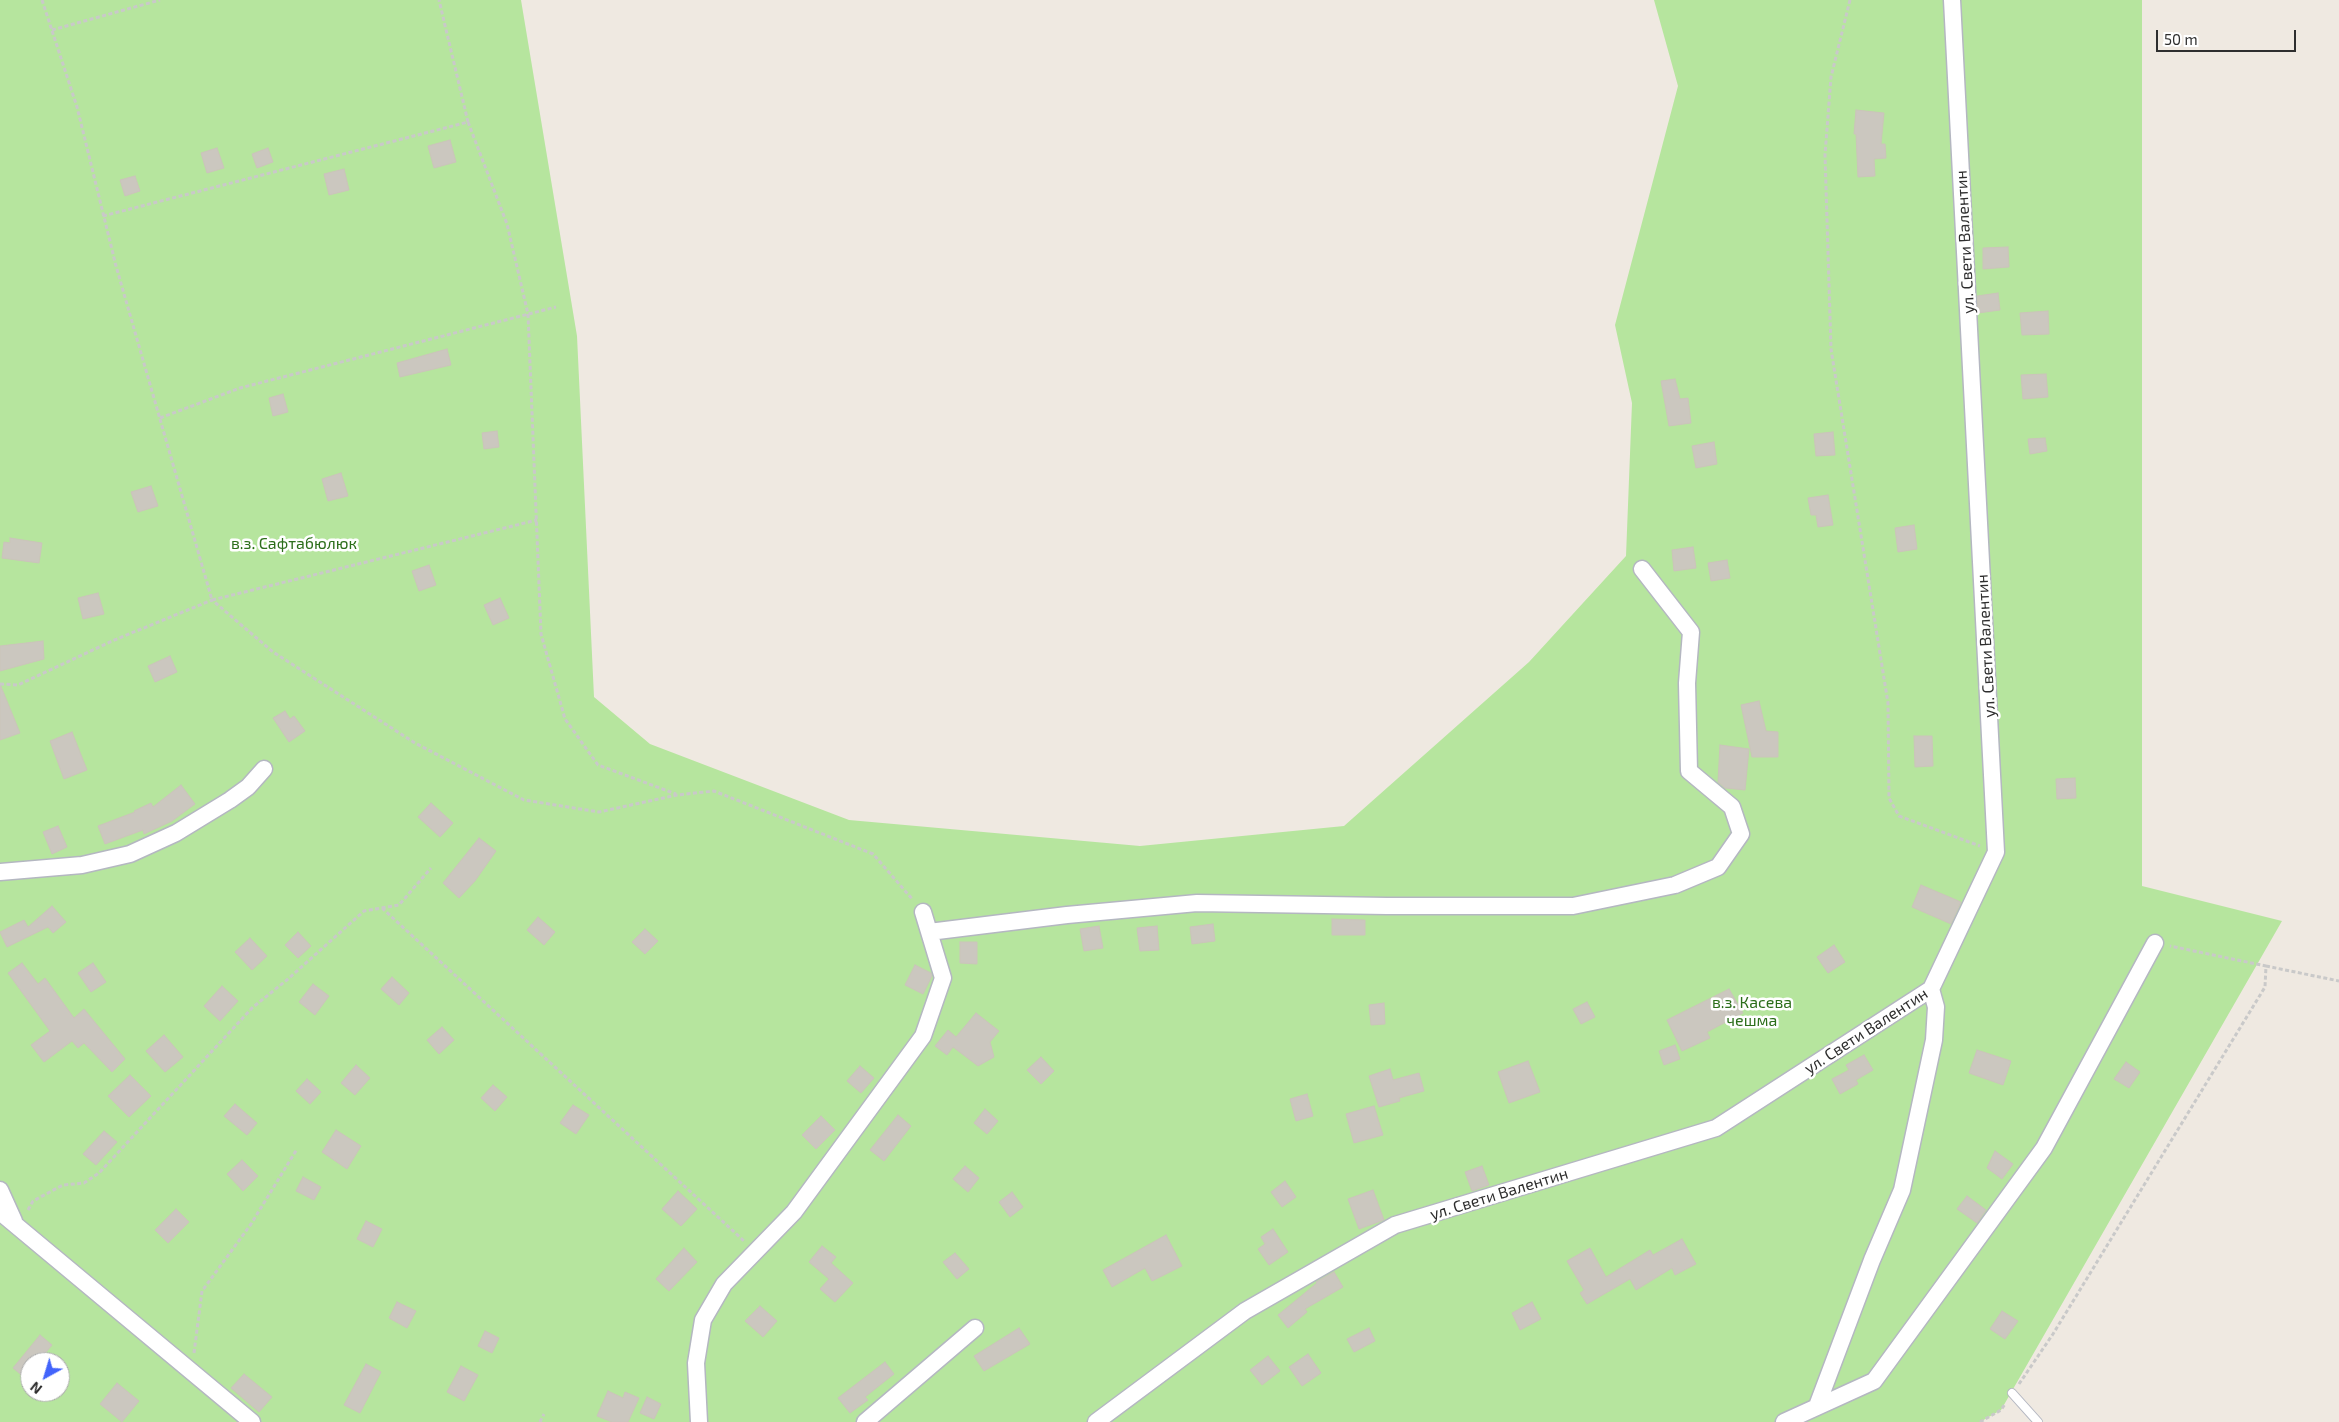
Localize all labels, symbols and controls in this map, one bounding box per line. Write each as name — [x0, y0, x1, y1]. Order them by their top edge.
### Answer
scale bar — [2159, 20, 2299, 52]
text: 50 m — [2164, 30, 2198, 48]
street label: ул. Свети Валентин — [1952, 170, 1978, 314]
park label: в.з. Сафтабюлюк — [231, 534, 357, 554]
street label: ул. Свети Валентин — [1973, 574, 1999, 718]
street label: ул. Свети Валентин — [1801, 984, 1931, 1078]
park label: в.з. Касева чешма — [1712, 993, 1792, 1031]
street label: ул. Свети Валентин — [1428, 1164, 1570, 1224]
north arrow — [20, 1352, 70, 1402]
text: N — [27, 1378, 45, 1398]

